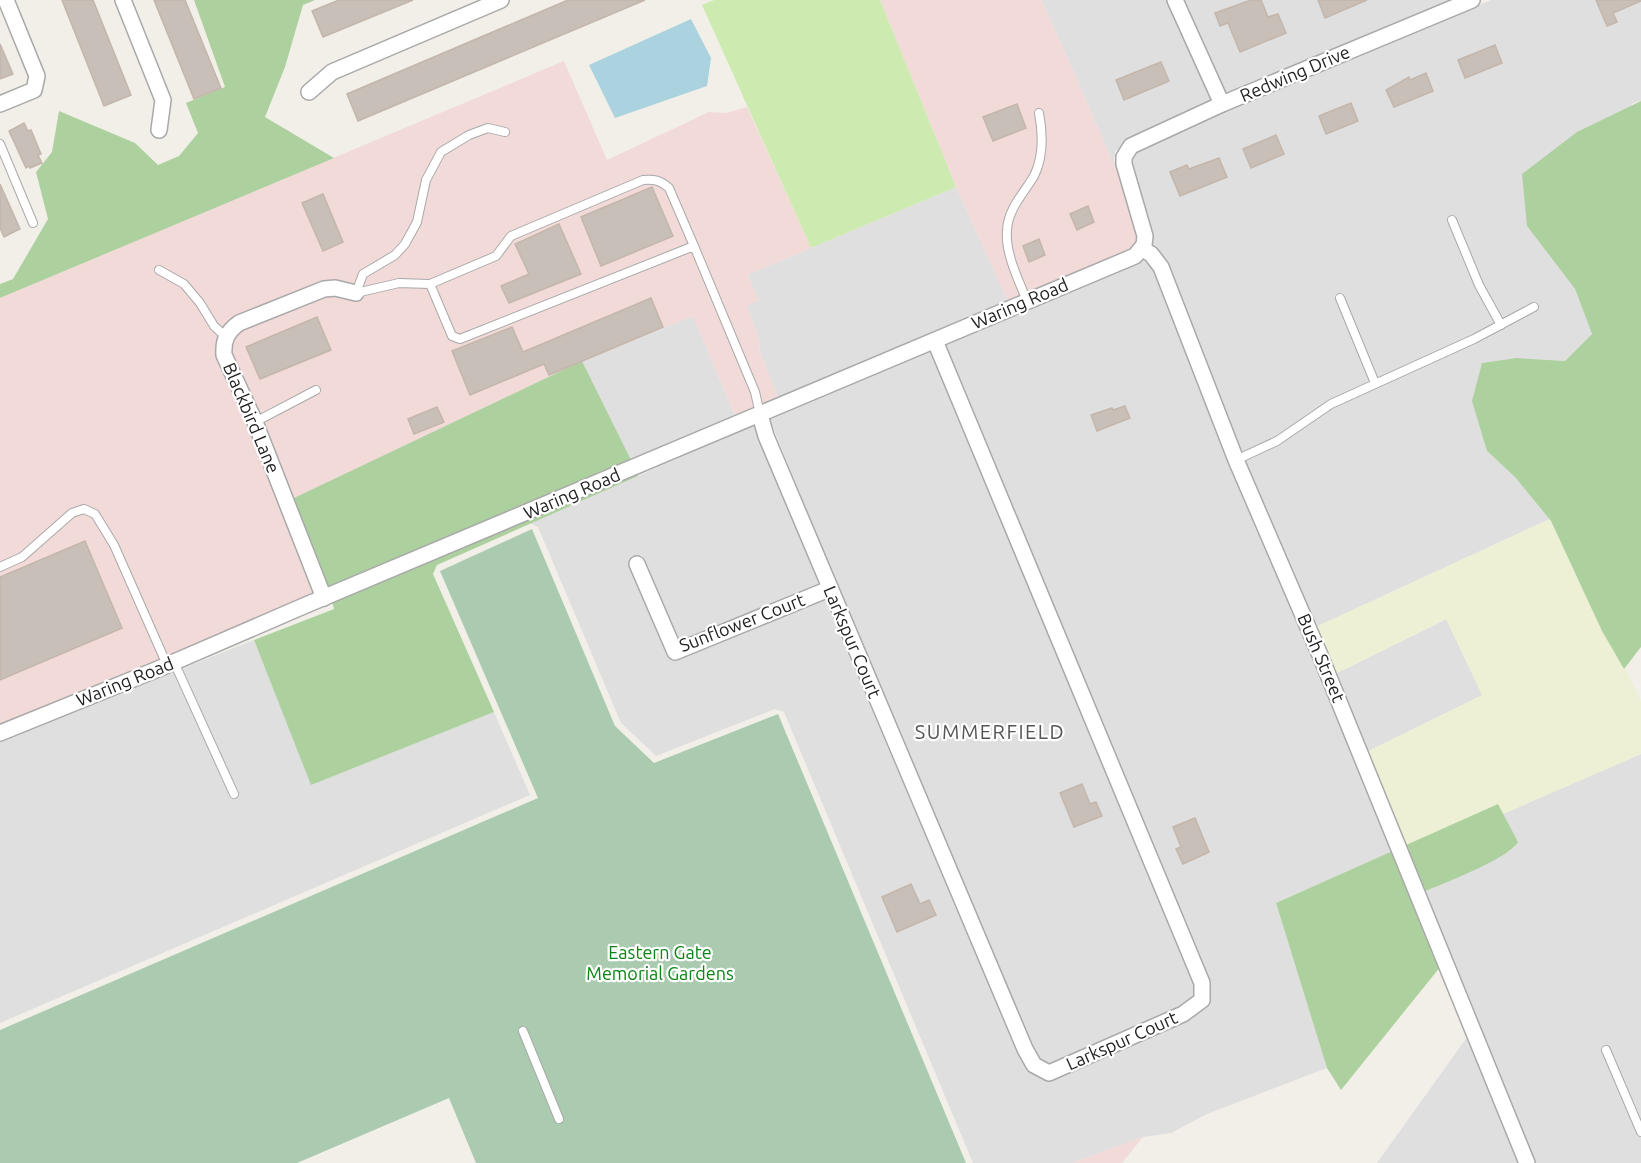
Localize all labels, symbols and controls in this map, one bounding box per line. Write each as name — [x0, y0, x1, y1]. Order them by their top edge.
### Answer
street label: Redwing Drive — [1237, 41, 1353, 105]
street label: Waring Road — [968, 274, 1071, 332]
street label: Blackbird Lane — [220, 359, 284, 476]
street label: Waring Road — [520, 464, 623, 522]
street label: Larkspur Court — [820, 583, 885, 701]
street label: Sunflower Court — [676, 589, 807, 655]
street label: Bush Street — [1294, 610, 1350, 705]
street label: Waring Road — [73, 653, 176, 710]
district label: SUMMERFIELD — [915, 720, 1065, 743]
park label: Eastern Gate Memorial Gardens — [586, 942, 734, 983]
street label: Larkspur Court — [1063, 1007, 1180, 1074]

